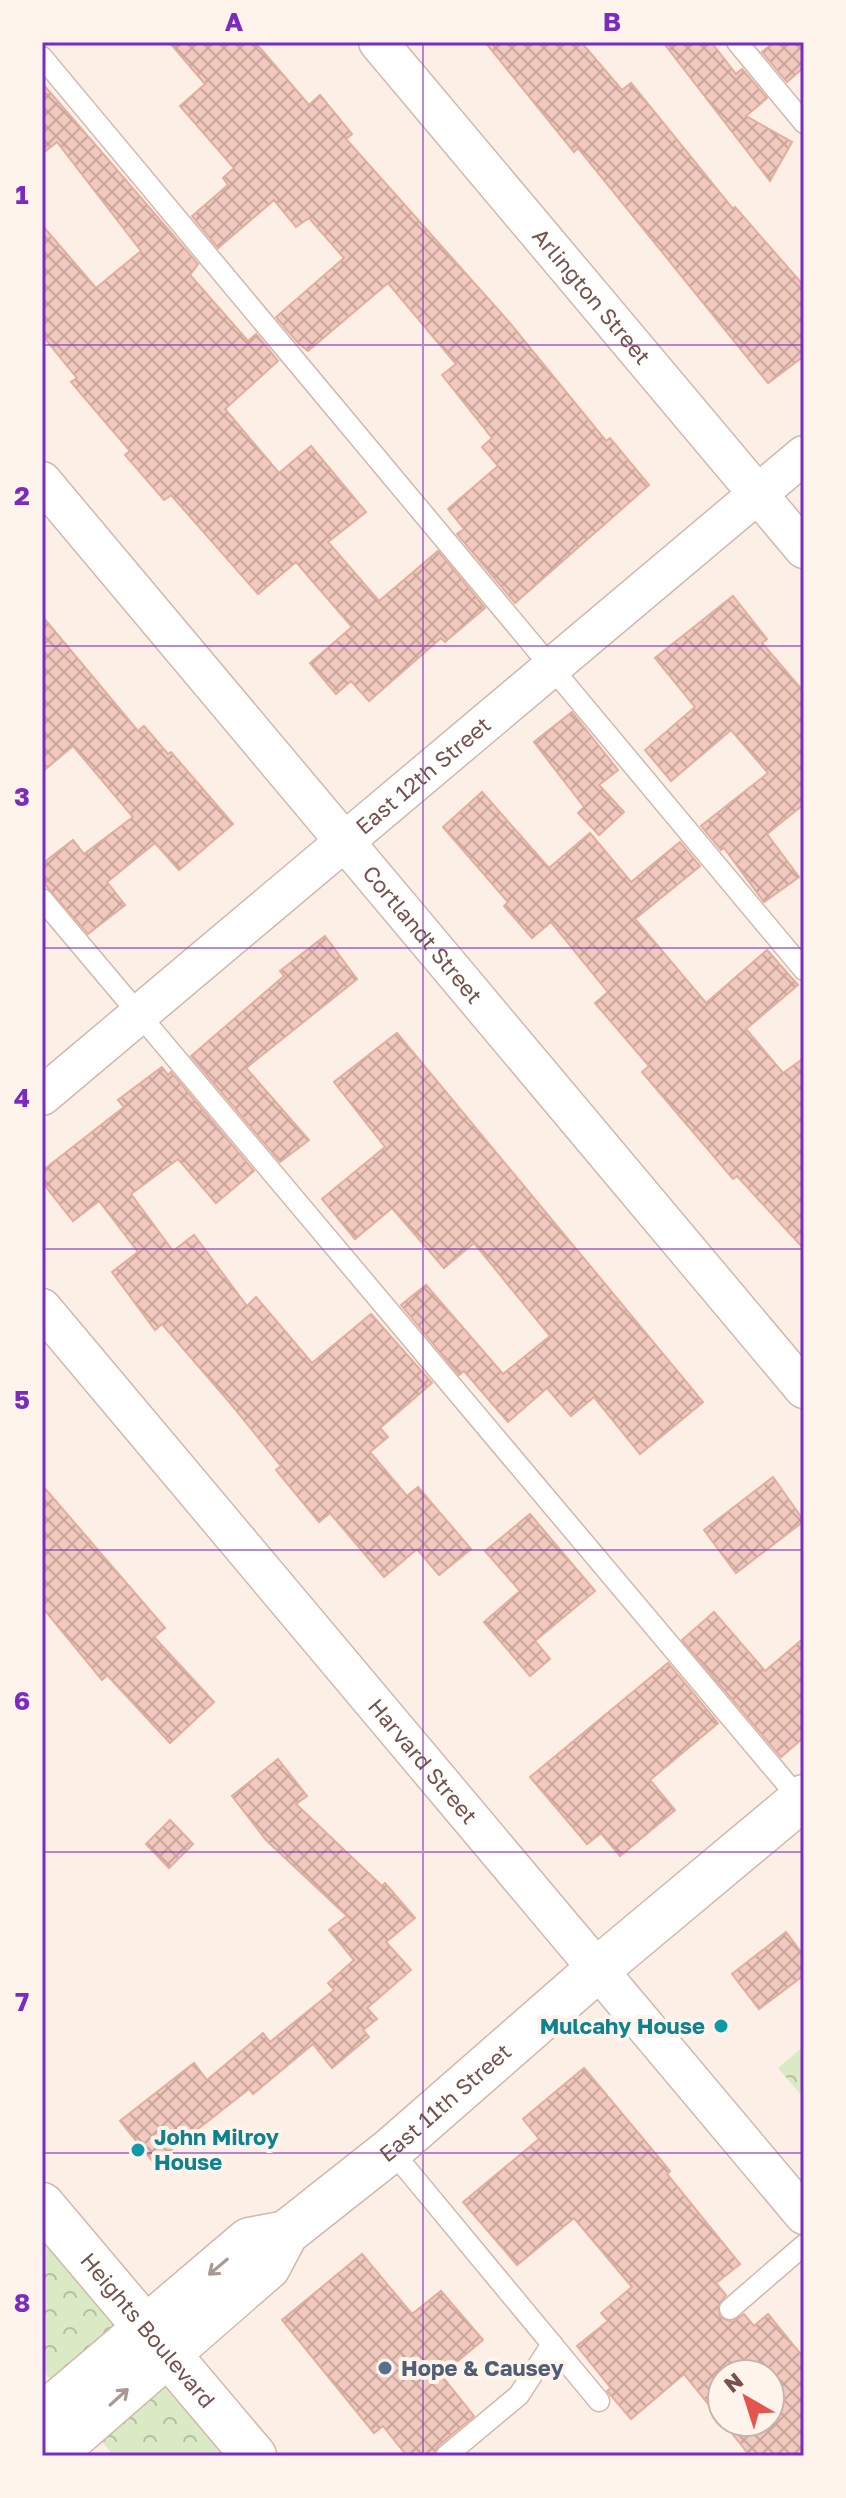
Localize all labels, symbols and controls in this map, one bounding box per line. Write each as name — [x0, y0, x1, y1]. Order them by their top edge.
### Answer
text: A — [225, 6, 244, 37]
text: B — [603, 6, 621, 37]
text: 1 — [15, 179, 29, 210]
street label: Arlington Street — [527, 222, 657, 369]
text: 2 — [14, 480, 30, 511]
street label: East 12th Street — [350, 711, 496, 839]
text: 3 — [14, 781, 30, 812]
street label: Cortlandt Street — [357, 860, 489, 1009]
text: 4 — [14, 1082, 30, 1113]
text: 5 — [14, 1384, 30, 1415]
text: 6 — [14, 1685, 30, 1716]
street label: Harvard Street — [363, 1693, 483, 1829]
text: 7 — [15, 1986, 29, 2017]
place label: Mulcahy House — [540, 2012, 705, 2039]
marker: Mulcahy House — [712, 2017, 730, 2035]
street label: East 11th Street — [374, 2037, 516, 2167]
place label: John Milroy House — [154, 2123, 279, 2175]
marker: John Milroy House — [129, 2141, 147, 2159]
street label: Heights Boulevard — [75, 2247, 221, 2413]
one-way arrow — [208, 2258, 229, 2276]
text: 8 — [14, 2287, 30, 2318]
place label: Hope & Causey — [401, 2354, 564, 2381]
north arrow — [706, 2358, 786, 2438]
marker: Hope & Causey — [376, 2359, 394, 2377]
text: N — [718, 2366, 748, 2398]
one-way arrow — [108, 2388, 128, 2406]

